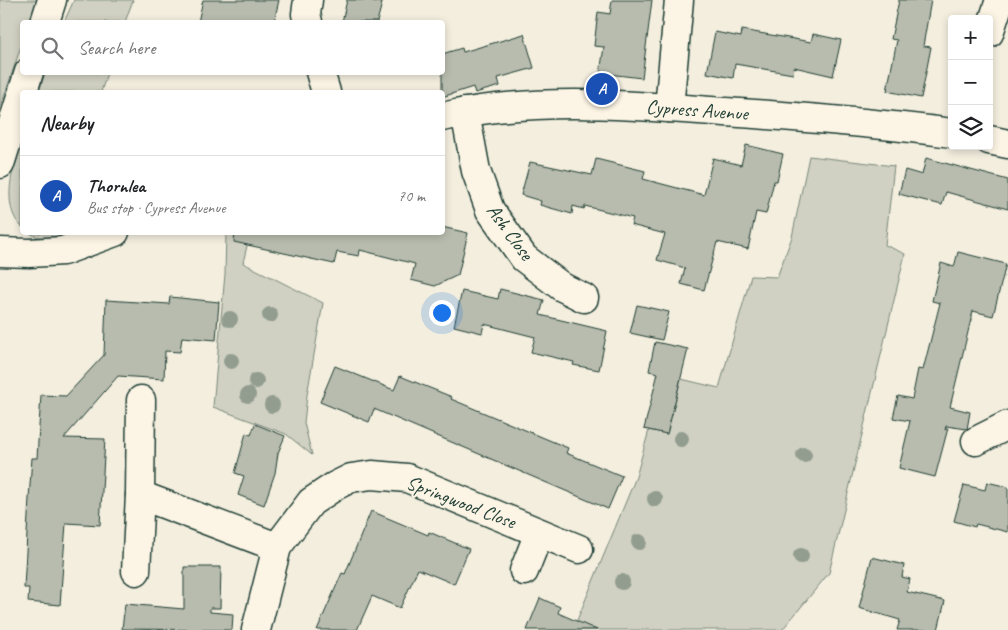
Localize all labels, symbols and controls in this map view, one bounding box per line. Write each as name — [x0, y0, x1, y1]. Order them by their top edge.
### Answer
map controls — [948, 15, 993, 150]
button: + — [948, 15, 993, 60]
search box — [20, 20, 445, 75]
icon: search — [38, 34, 66, 62]
text: Search here — [78, 36, 155, 60]
button: − — [948, 60, 993, 105]
pin: A — [586, 70, 618, 108]
street label: Cypress Avenue — [645, 94, 750, 126]
button: layers — [948, 105, 993, 150]
text: Nearby — [40, 110, 93, 136]
text: Thornlea — [87, 174, 145, 198]
text: A — [52, 186, 60, 206]
text: 70 m — [398, 186, 425, 206]
text: Bus stop · Cypress Avenue — [87, 198, 225, 218]
street label: Ash Close — [481, 199, 540, 266]
your location — [429, 300, 455, 326]
street label: Springwood Close — [403, 470, 520, 535]

